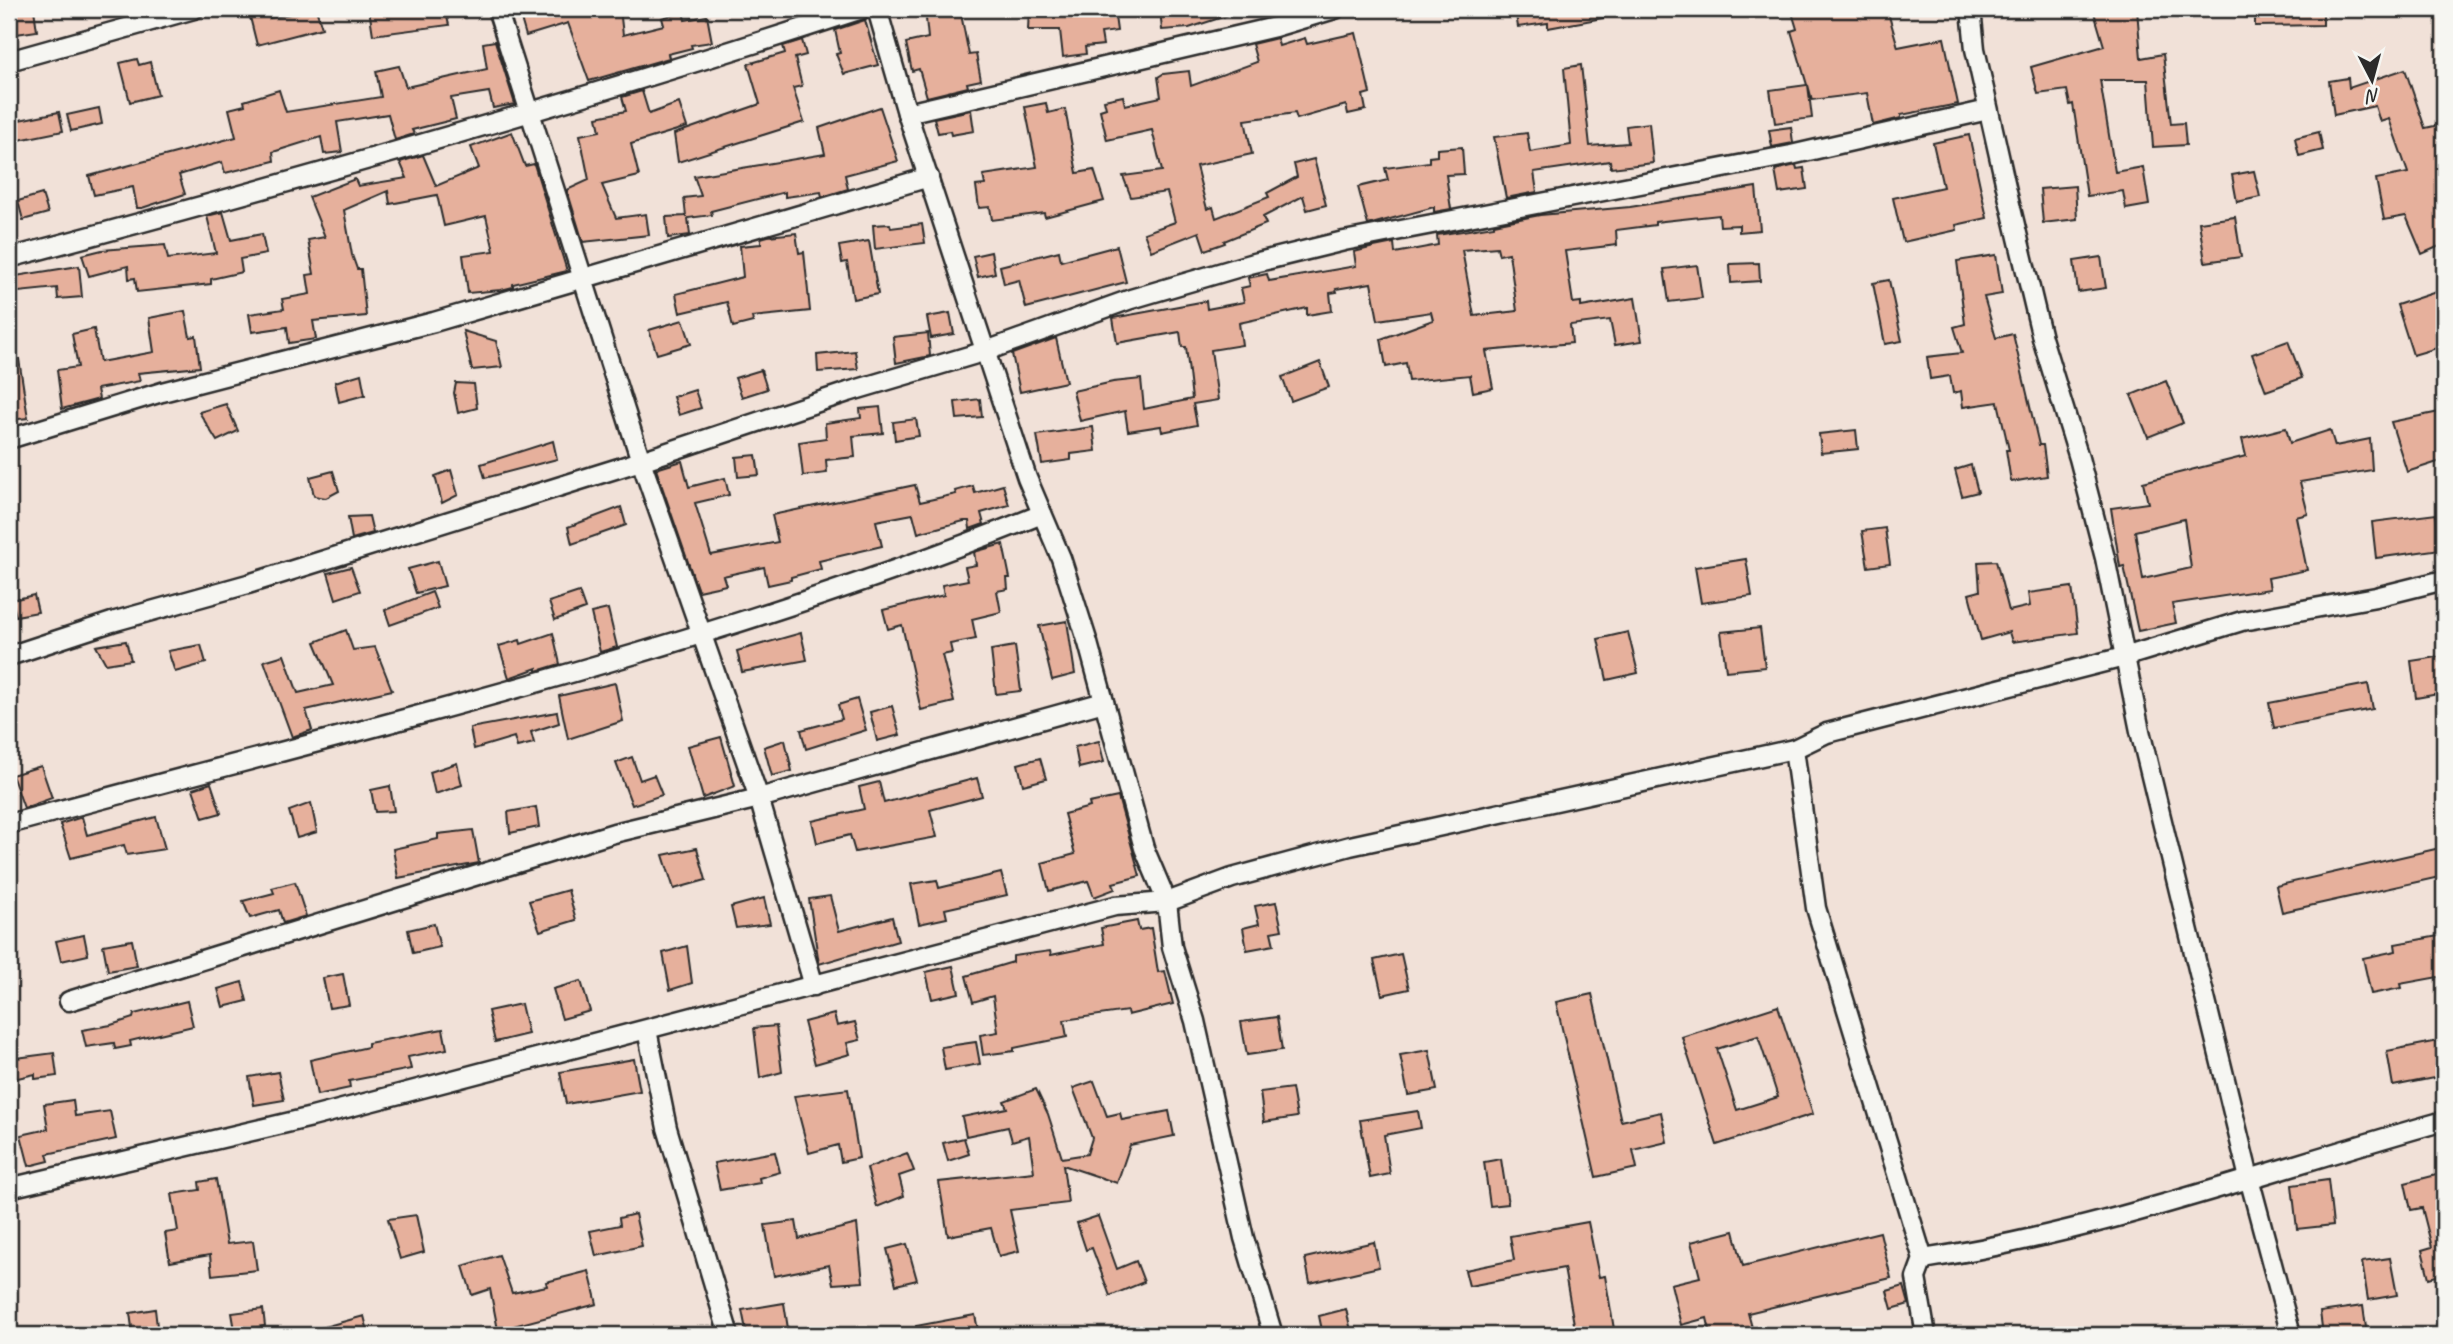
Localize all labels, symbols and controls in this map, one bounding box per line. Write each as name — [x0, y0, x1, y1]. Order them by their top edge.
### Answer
north arrow — [2338, 46, 2408, 116]
text: N — [2363, 83, 2381, 109]

